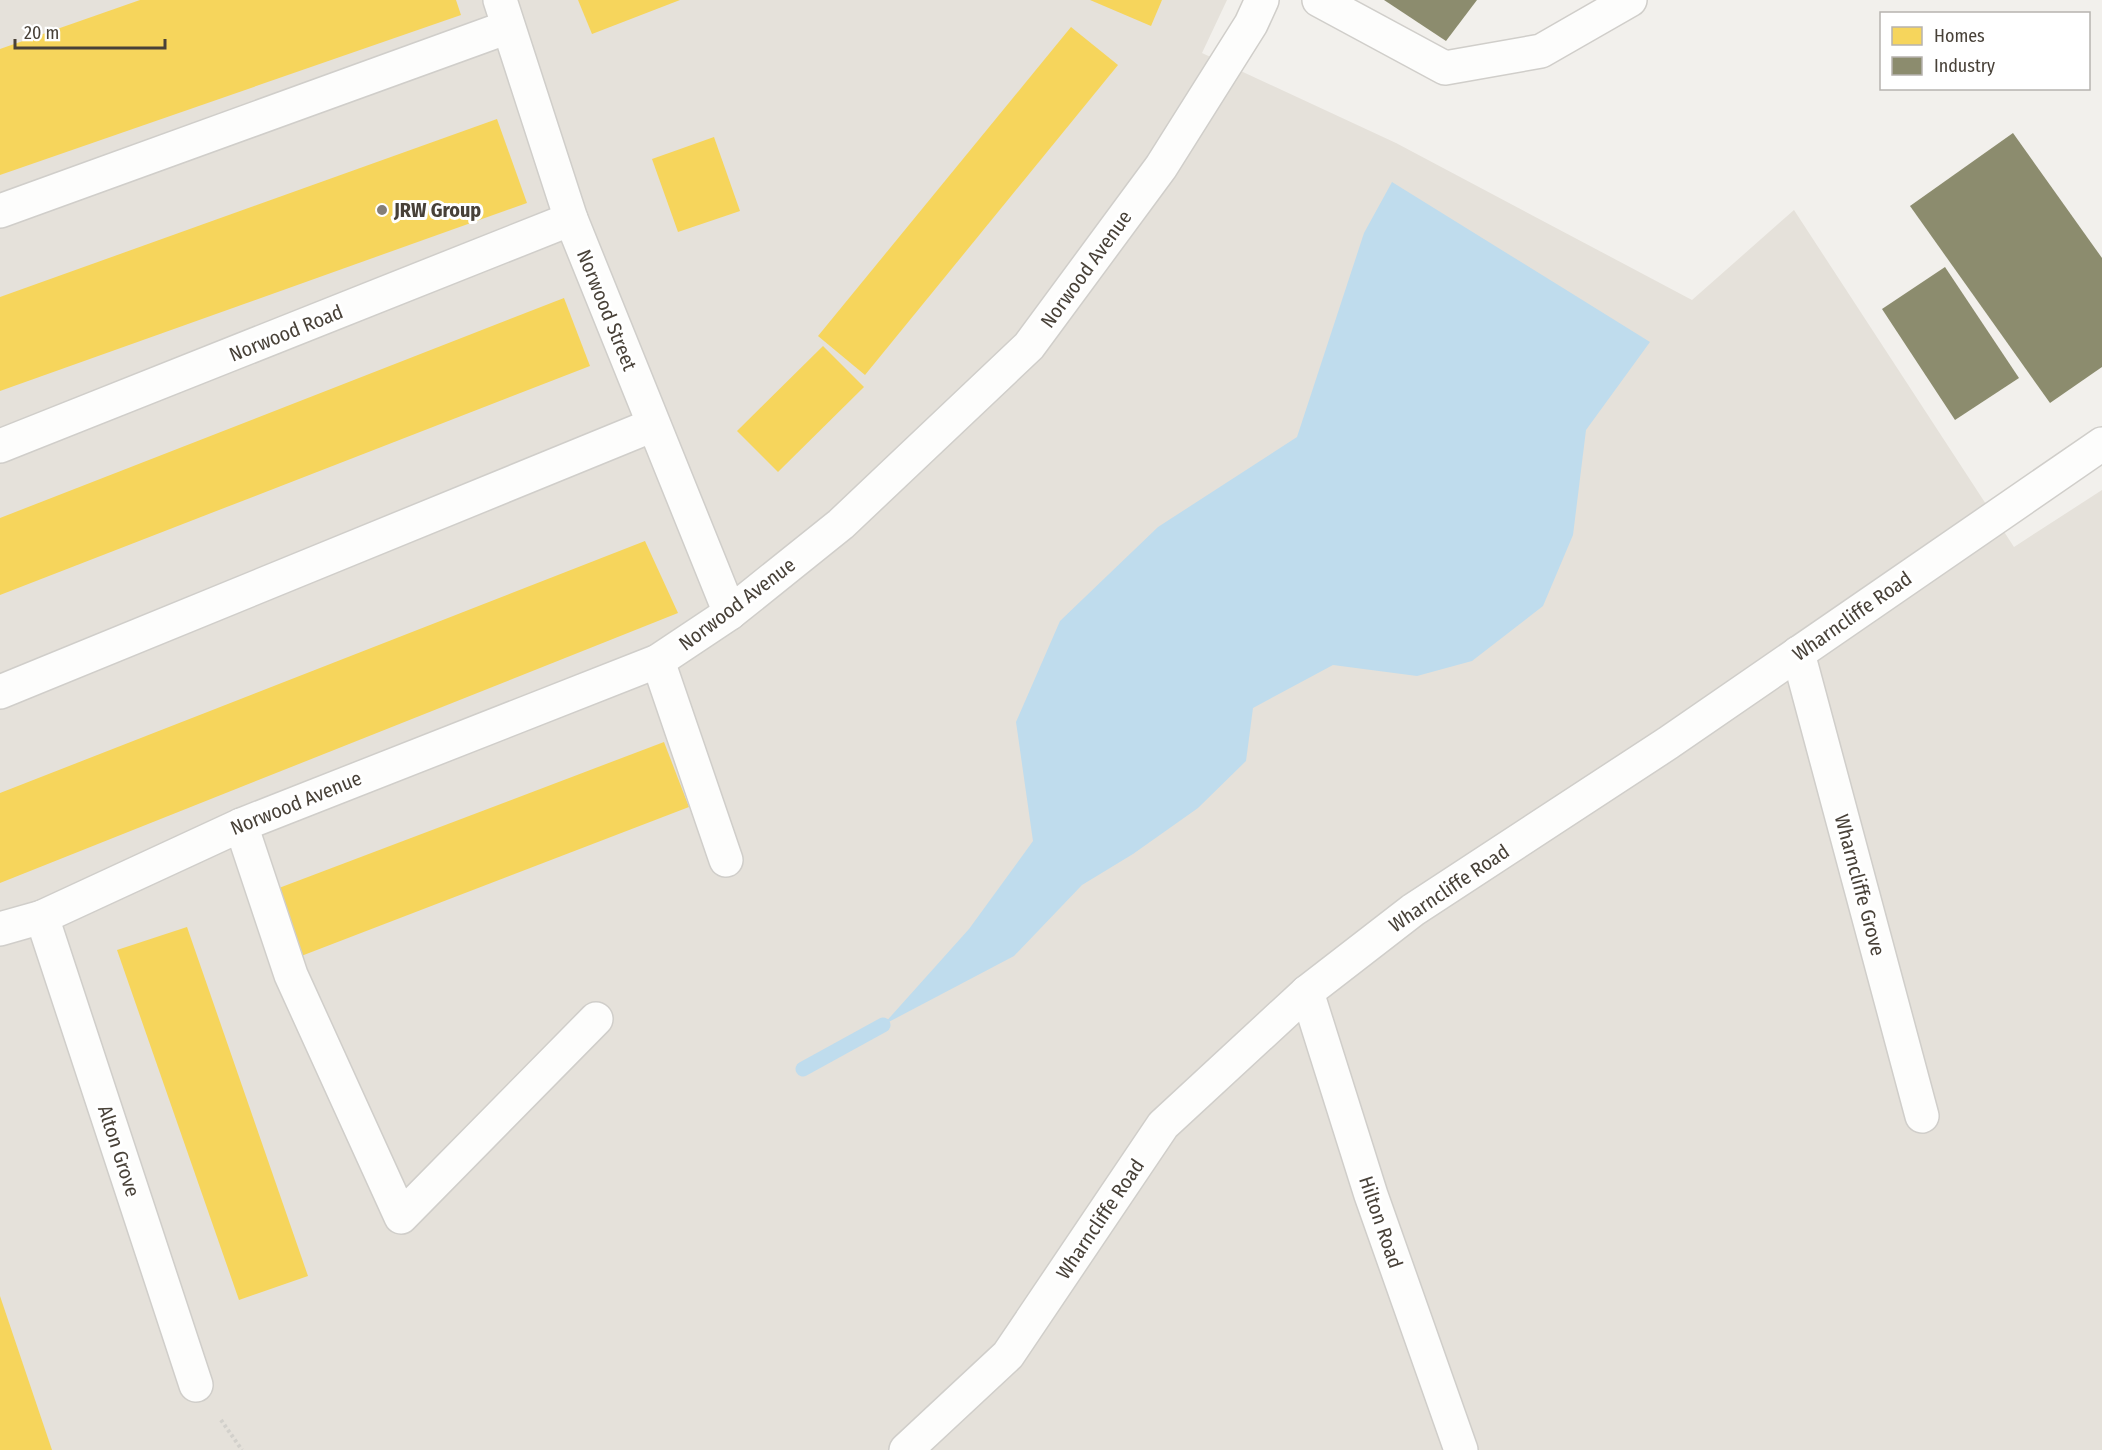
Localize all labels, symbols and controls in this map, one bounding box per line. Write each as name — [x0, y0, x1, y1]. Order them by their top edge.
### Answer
scale bar — [15, 12, 165, 50]
legend — [1880, 12, 2090, 90]
text: 20 m — [24, 22, 59, 44]
text: Homes — [1934, 25, 1985, 47]
text: Industry — [1934, 55, 1995, 77]
place label: JRW Group — [393, 198, 481, 222]
marker: JRW Group — [375, 203, 389, 217]
street label: Norwood Avenue — [1035, 206, 1137, 332]
street label: Norwood Street — [572, 246, 642, 374]
street label: Norwood Road — [226, 299, 346, 367]
street label: Norwood Avenue — [674, 552, 800, 656]
street label: Wharncliffe Road — [1788, 566, 1916, 666]
street label: Norwood Avenue — [227, 766, 365, 840]
street label: Wharncliffe Grove — [1830, 812, 1890, 958]
street label: Wharncliffe Road — [1384, 839, 1514, 937]
street label: Alton Grove — [93, 1102, 145, 1200]
street label: Wharncliffe Road — [1051, 1154, 1149, 1284]
street label: Hilton Road — [1354, 1173, 1408, 1271]

